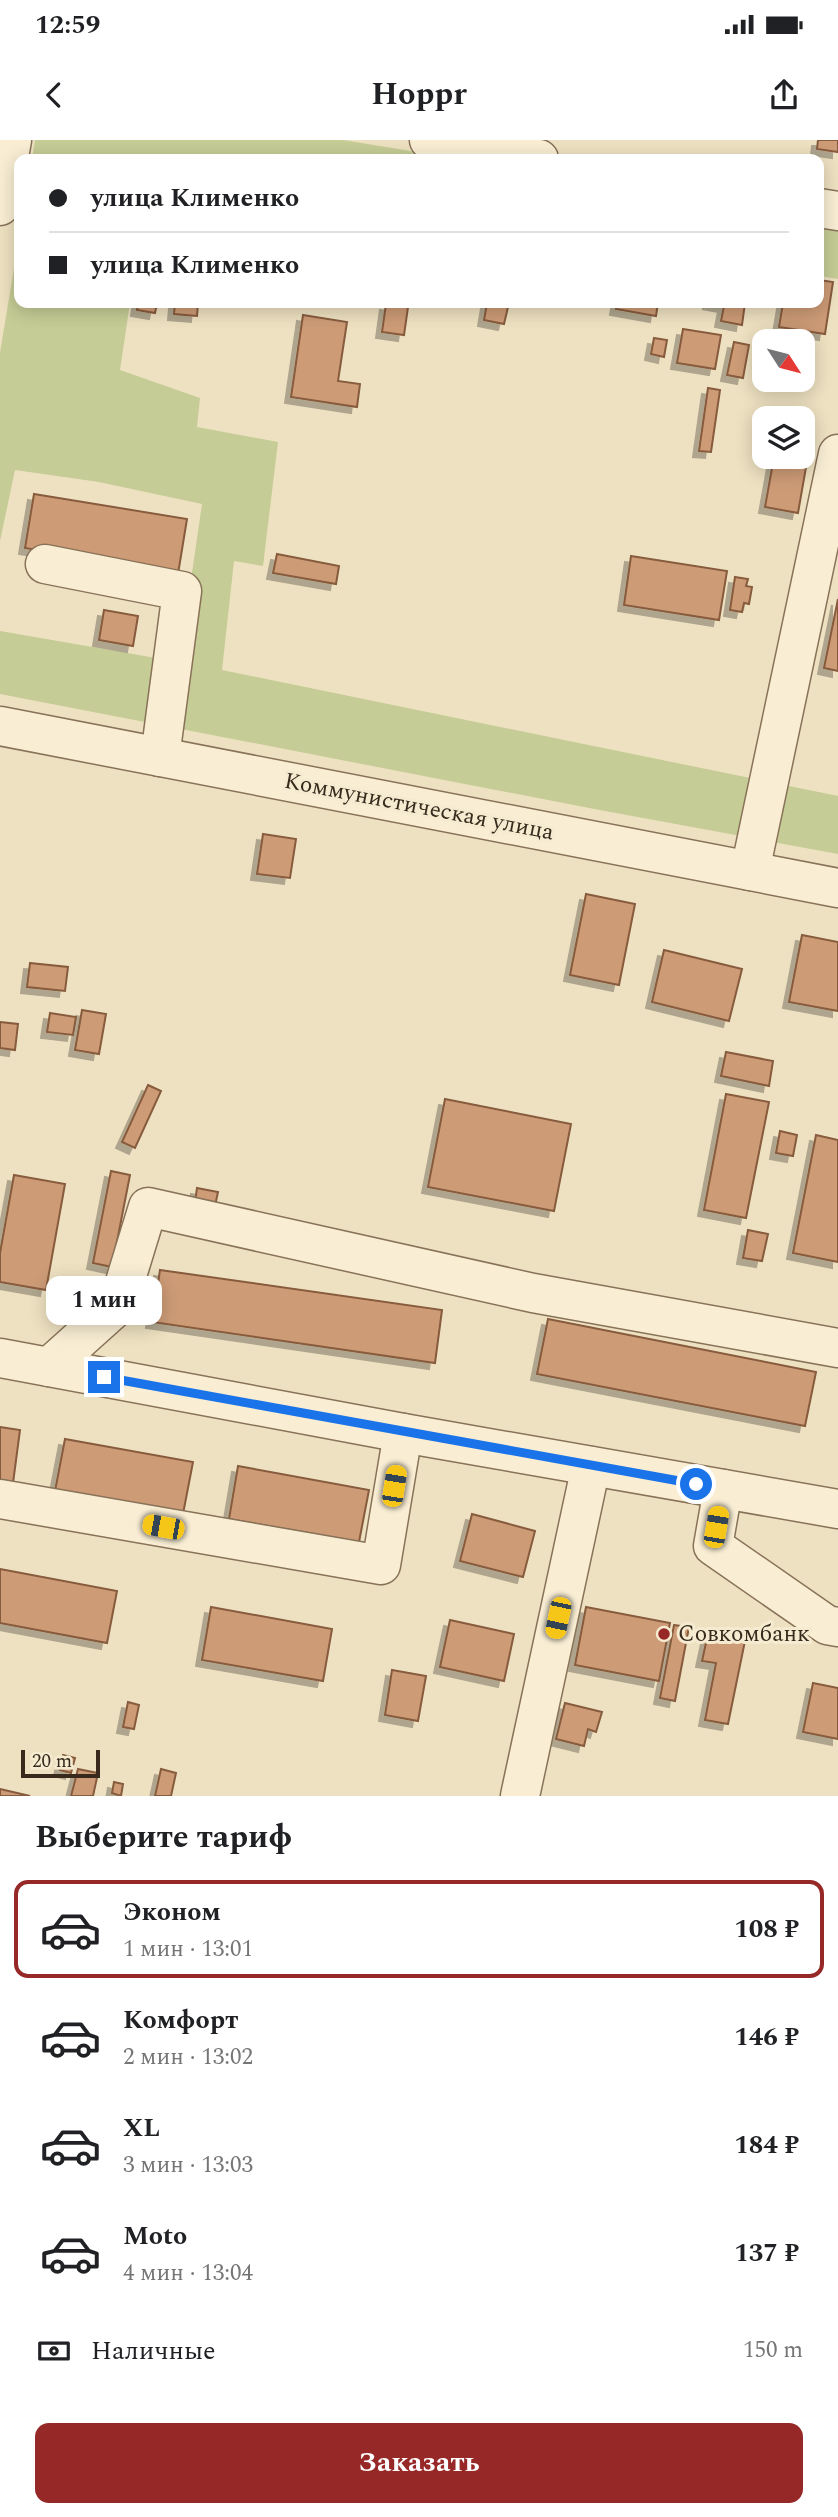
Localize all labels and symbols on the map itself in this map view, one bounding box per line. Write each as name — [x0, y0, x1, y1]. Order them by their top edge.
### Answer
north arrow — [752, 329, 816, 392]
street label: Коммунистическая улица — [281, 764, 557, 850]
callout: 1 мин — [46, 1276, 162, 1324]
route end — [88, 1361, 120, 1393]
car — [381, 1464, 408, 1508]
route start — [680, 1468, 712, 1500]
car — [703, 1504, 730, 1550]
car — [141, 1513, 186, 1541]
car — [544, 1595, 573, 1641]
place label: Совкомбанк — [678, 1617, 810, 1652]
marker: Совкомбанк — [656, 1626, 672, 1642]
scale bar — [21, 1747, 100, 1779]

